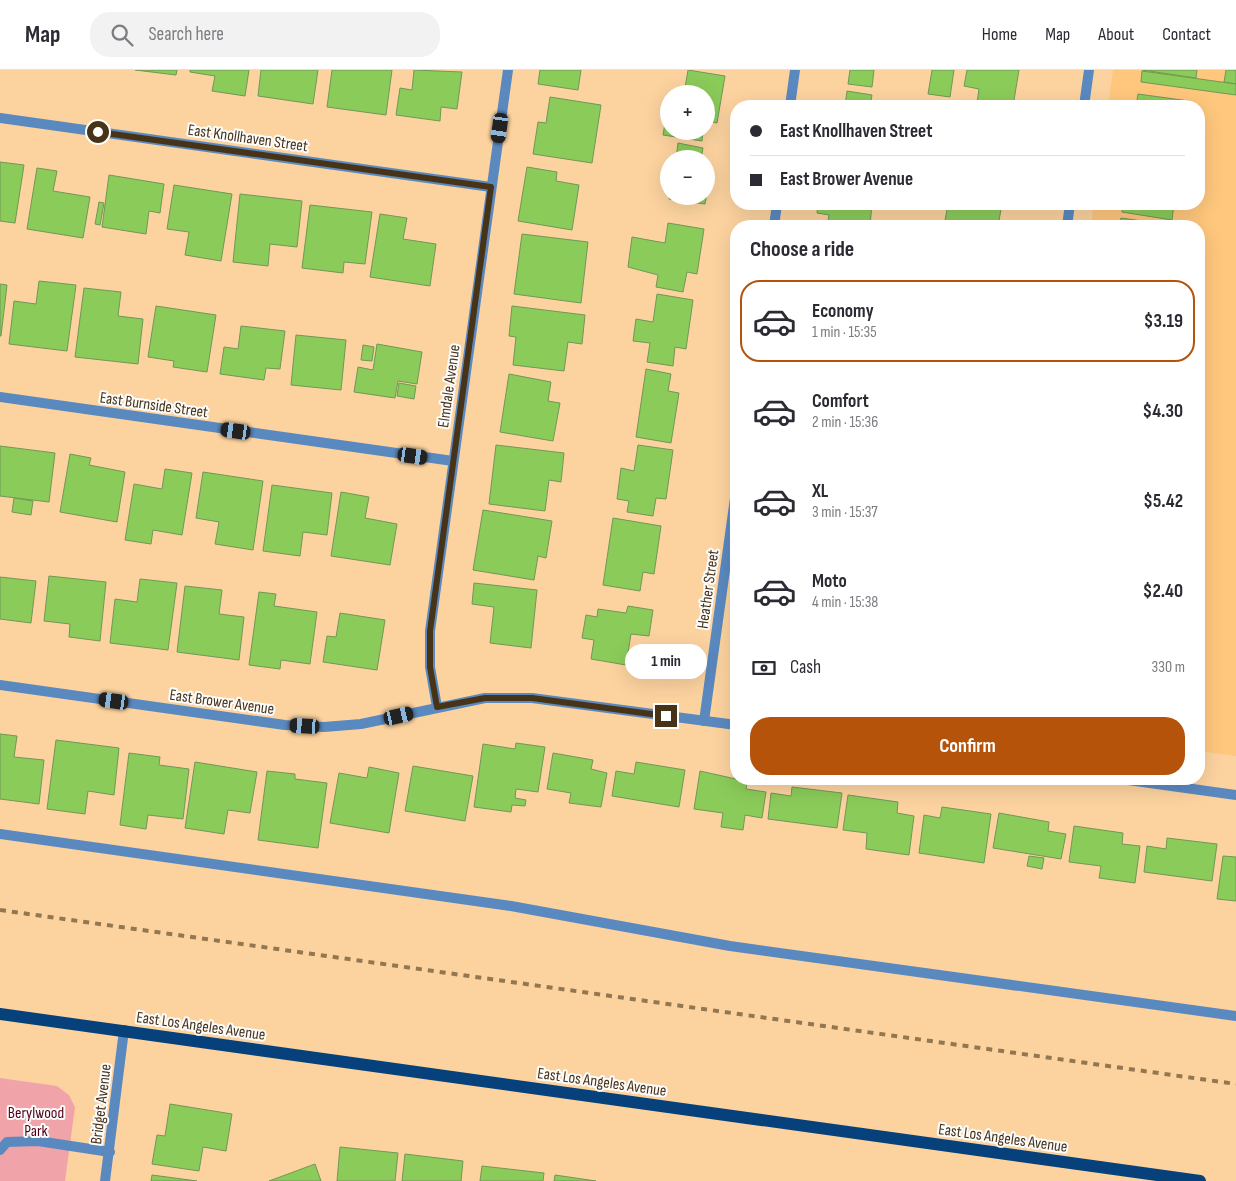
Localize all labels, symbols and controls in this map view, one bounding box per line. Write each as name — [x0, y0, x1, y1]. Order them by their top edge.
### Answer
search box — [90, 12, 440, 57]
text: Map — [25, 20, 60, 49]
icon: search — [108, 21, 136, 49]
text: Search here — [148, 23, 224, 46]
text: Home — [982, 24, 1017, 45]
text: Map — [1045, 24, 1070, 45]
text: About — [1098, 24, 1134, 45]
text: Contact — [1162, 24, 1211, 45]
map controls — [660, 85, 715, 205]
button: + — [660, 85, 715, 140]
car — [490, 112, 509, 144]
text: East Knollhaven Street — [780, 120, 932, 143]
route start — [87, 121, 109, 143]
street label: East Knollhaven Street — [187, 121, 309, 156]
button: − — [660, 150, 715, 205]
text: East Brower Avenue — [780, 168, 913, 191]
text: Choose a ride — [750, 236, 854, 263]
icon: car — [752, 299, 797, 344]
text: Economy — [812, 300, 874, 323]
text: $3.19 — [1144, 310, 1183, 333]
text: 1 min · 15:35 — [812, 323, 877, 342]
street label: Elmdale Avenue — [434, 343, 465, 429]
street label: East Burnside Street — [98, 388, 209, 422]
icon: car — [752, 389, 797, 434]
text: Comfort — [812, 390, 869, 413]
text: $4.30 — [1143, 400, 1183, 423]
text: 2 min · 15:36 — [812, 413, 878, 432]
car — [220, 421, 251, 441]
car — [397, 446, 428, 466]
icon: car — [752, 479, 797, 524]
text: XL — [812, 480, 828, 503]
text: $5.42 — [1143, 490, 1183, 513]
text: 3 min · 15:37 — [812, 503, 878, 522]
street label: Heather Street — [694, 548, 723, 630]
icon: car — [752, 569, 797, 614]
text: Moto — [812, 570, 847, 593]
text: $2.40 — [1143, 580, 1183, 603]
text: 4 min · 15:38 — [812, 593, 878, 612]
callout: 1 min — [625, 644, 707, 678]
text: 1 min — [651, 652, 681, 671]
icon: cash — [750, 654, 778, 682]
text: Cash — [790, 656, 821, 679]
text: 330 m — [1152, 658, 1185, 677]
street label: East Brower Avenue — [168, 686, 275, 719]
car — [98, 691, 129, 711]
car — [382, 705, 415, 727]
route end — [655, 705, 677, 727]
button: Confirm — [750, 717, 1185, 775]
car — [289, 718, 320, 734]
street label: East Los Angeles Avenue — [135, 1008, 266, 1045]
street label: Bridget Avenue — [87, 1063, 116, 1145]
street label: East Los Angeles Avenue — [536, 1064, 667, 1101]
park label: Berylwood Park — [8, 1104, 64, 1141]
street label: East Los Angeles Avenue — [937, 1120, 1068, 1157]

